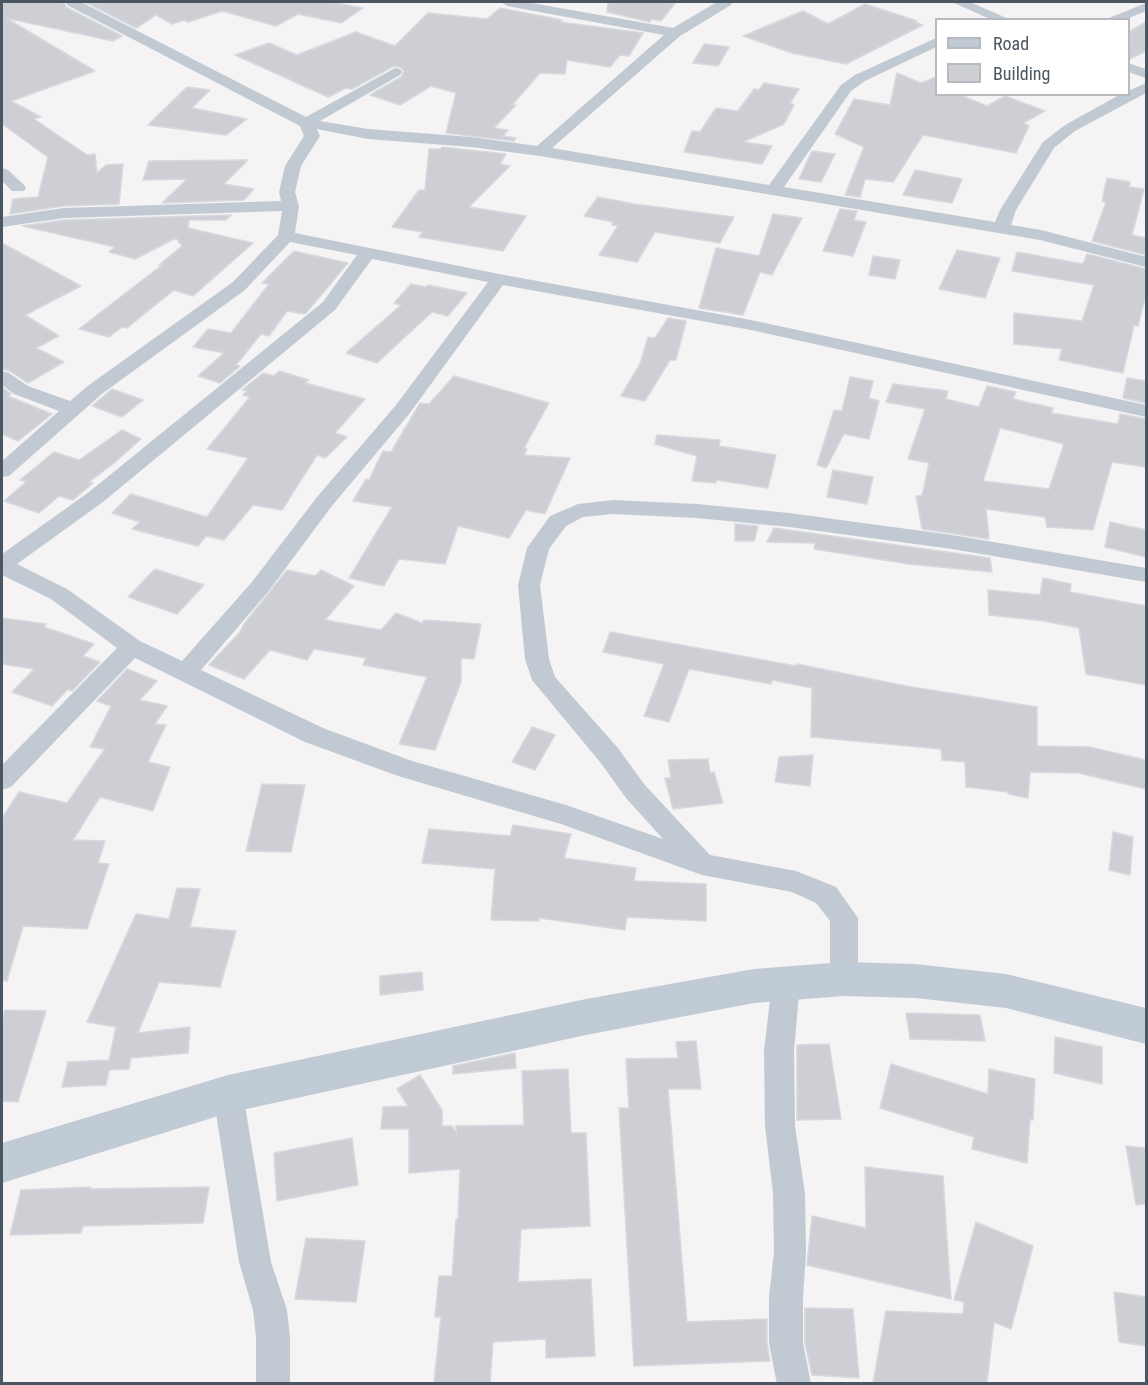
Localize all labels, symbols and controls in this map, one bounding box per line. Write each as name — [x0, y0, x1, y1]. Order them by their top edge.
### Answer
legend — [935, 18, 1130, 96]
text: Road — [993, 33, 1029, 54]
text: Building — [993, 63, 1050, 84]

